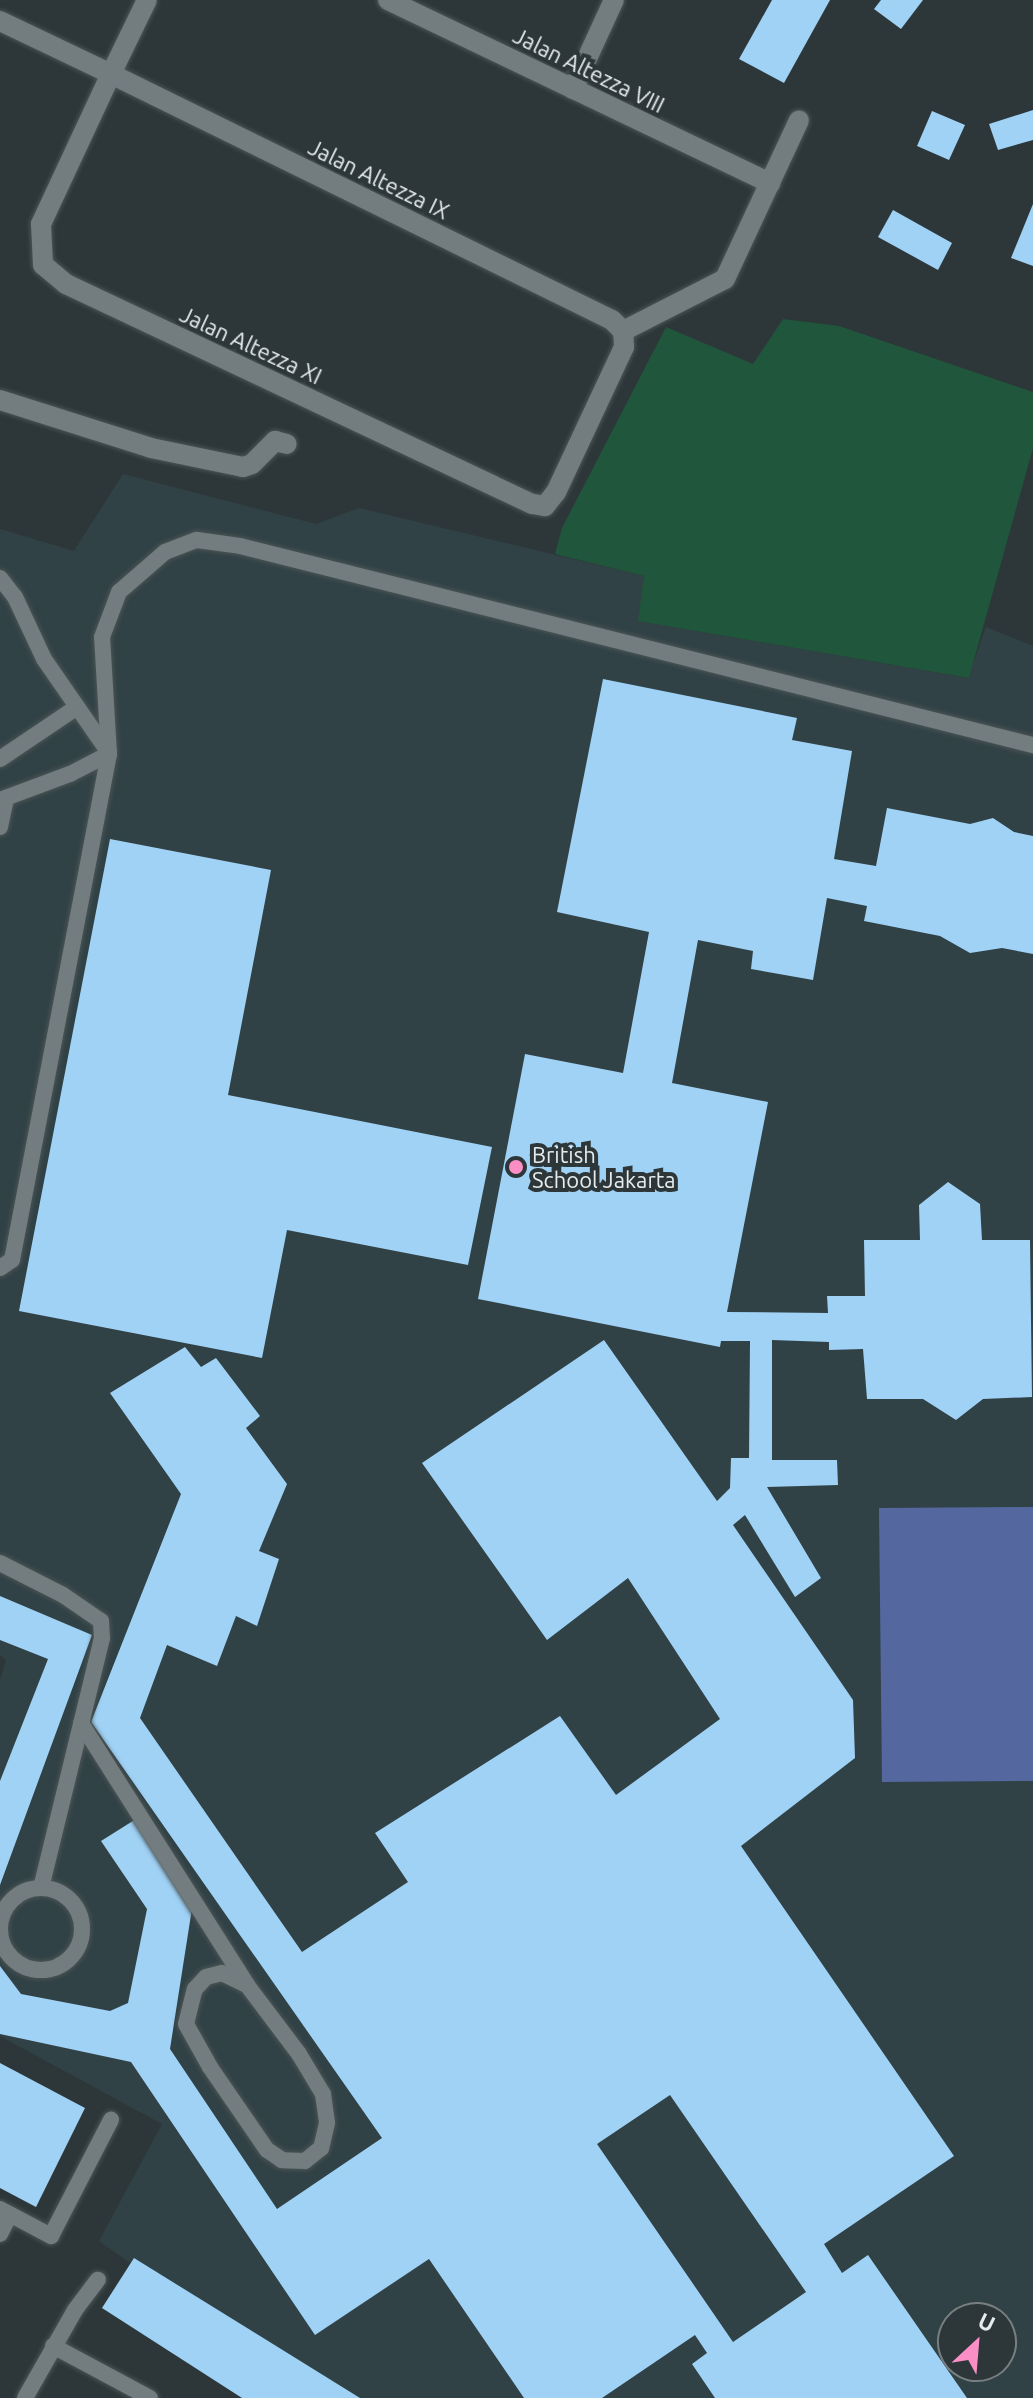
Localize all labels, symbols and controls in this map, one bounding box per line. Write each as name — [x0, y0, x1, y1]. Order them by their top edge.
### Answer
street label: Jalan Altezza VIII — [509, 22, 669, 118]
street label: Jalan Altezza IX — [304, 134, 454, 224]
street label: Jalan Altezza XI — [176, 301, 326, 389]
place label: British School Jakarta — [532, 1141, 676, 1192]
marker: British School Jakarta — [507, 1158, 525, 1176]
north arrow — [937, 2302, 1017, 2382]
text: U — [974, 2307, 999, 2336]

